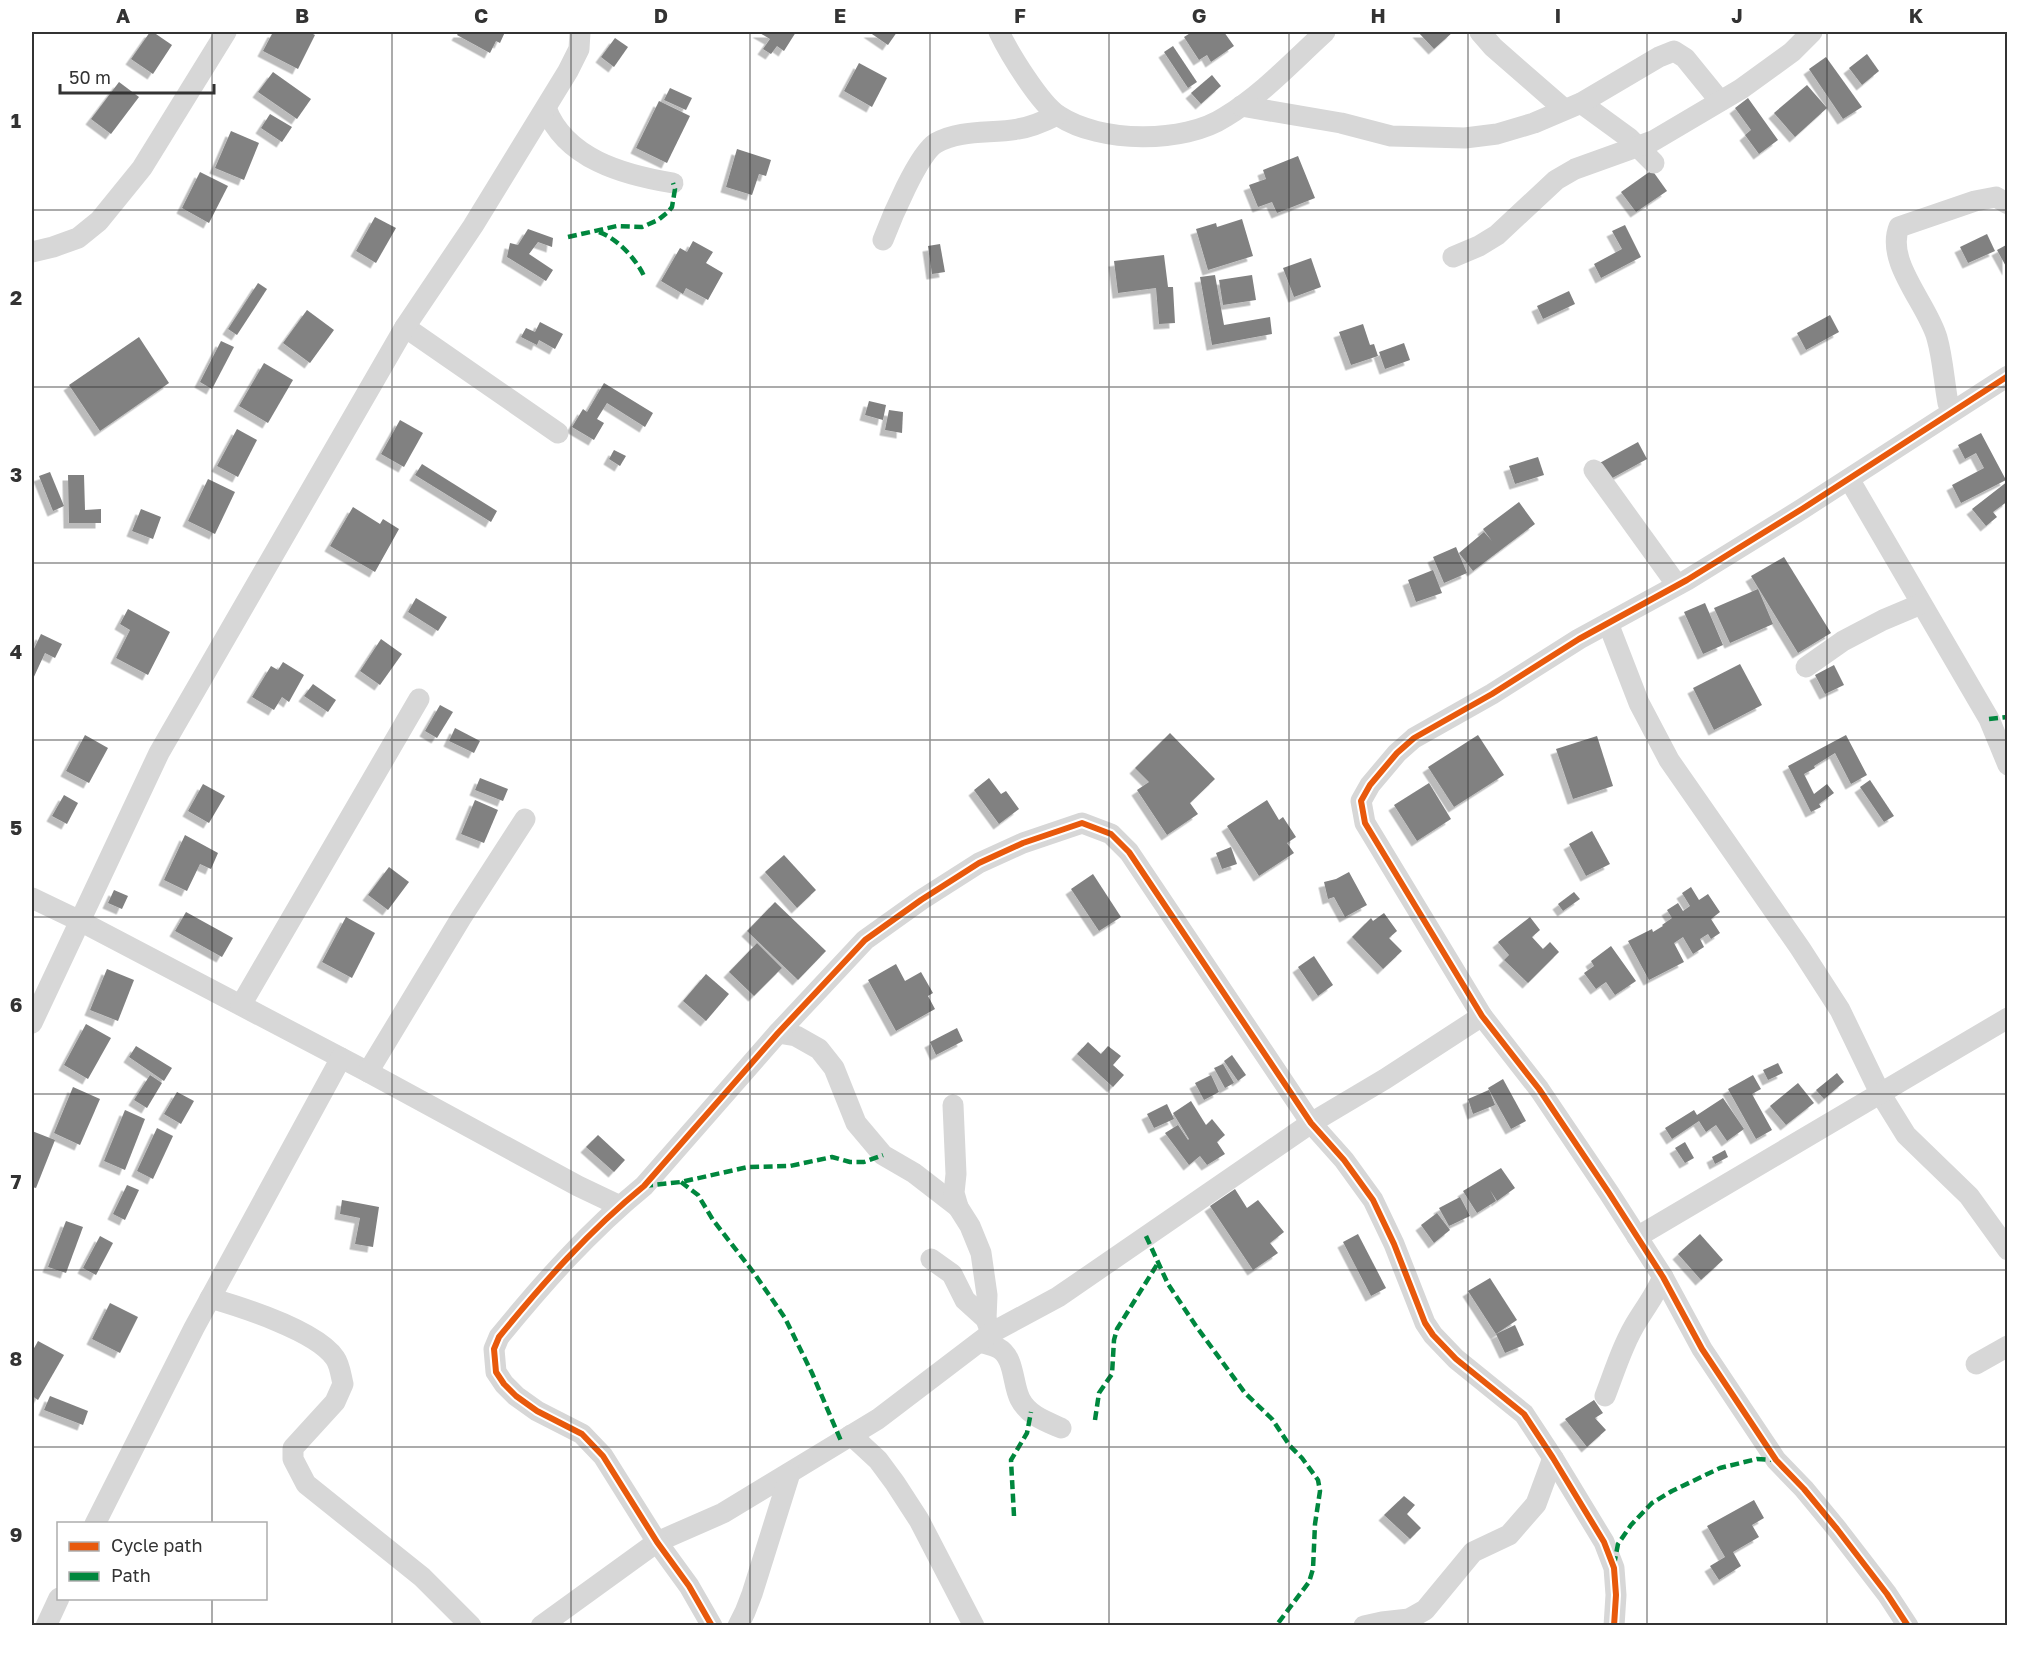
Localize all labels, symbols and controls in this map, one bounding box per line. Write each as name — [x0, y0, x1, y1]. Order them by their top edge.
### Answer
text: A — [116, 3, 130, 27]
text: B — [295, 3, 309, 27]
text: C — [474, 3, 488, 27]
text: D — [654, 3, 668, 27]
text: E — [834, 3, 846, 27]
text: F — [1014, 3, 1026, 27]
text: G — [1192, 3, 1206, 27]
text: H — [1370, 3, 1386, 27]
text: I — [1555, 3, 1561, 27]
text: J — [1731, 3, 1743, 27]
text: K — [1909, 3, 1924, 27]
scale bar — [60, 57, 214, 95]
text: 50 m — [69, 66, 111, 88]
text: 1 — [11, 108, 21, 132]
text: 2 — [10, 285, 22, 309]
text: 3 — [10, 462, 22, 486]
text: 4 — [10, 639, 22, 663]
text: 5 — [10, 815, 22, 839]
text: 6 — [10, 992, 22, 1016]
text: 7 — [11, 1169, 22, 1193]
text: 8 — [10, 1346, 22, 1370]
text: 9 — [10, 1522, 22, 1546]
legend — [57, 1522, 267, 1600]
text: Cycle path — [111, 1534, 203, 1556]
text: Path — [111, 1564, 151, 1586]

